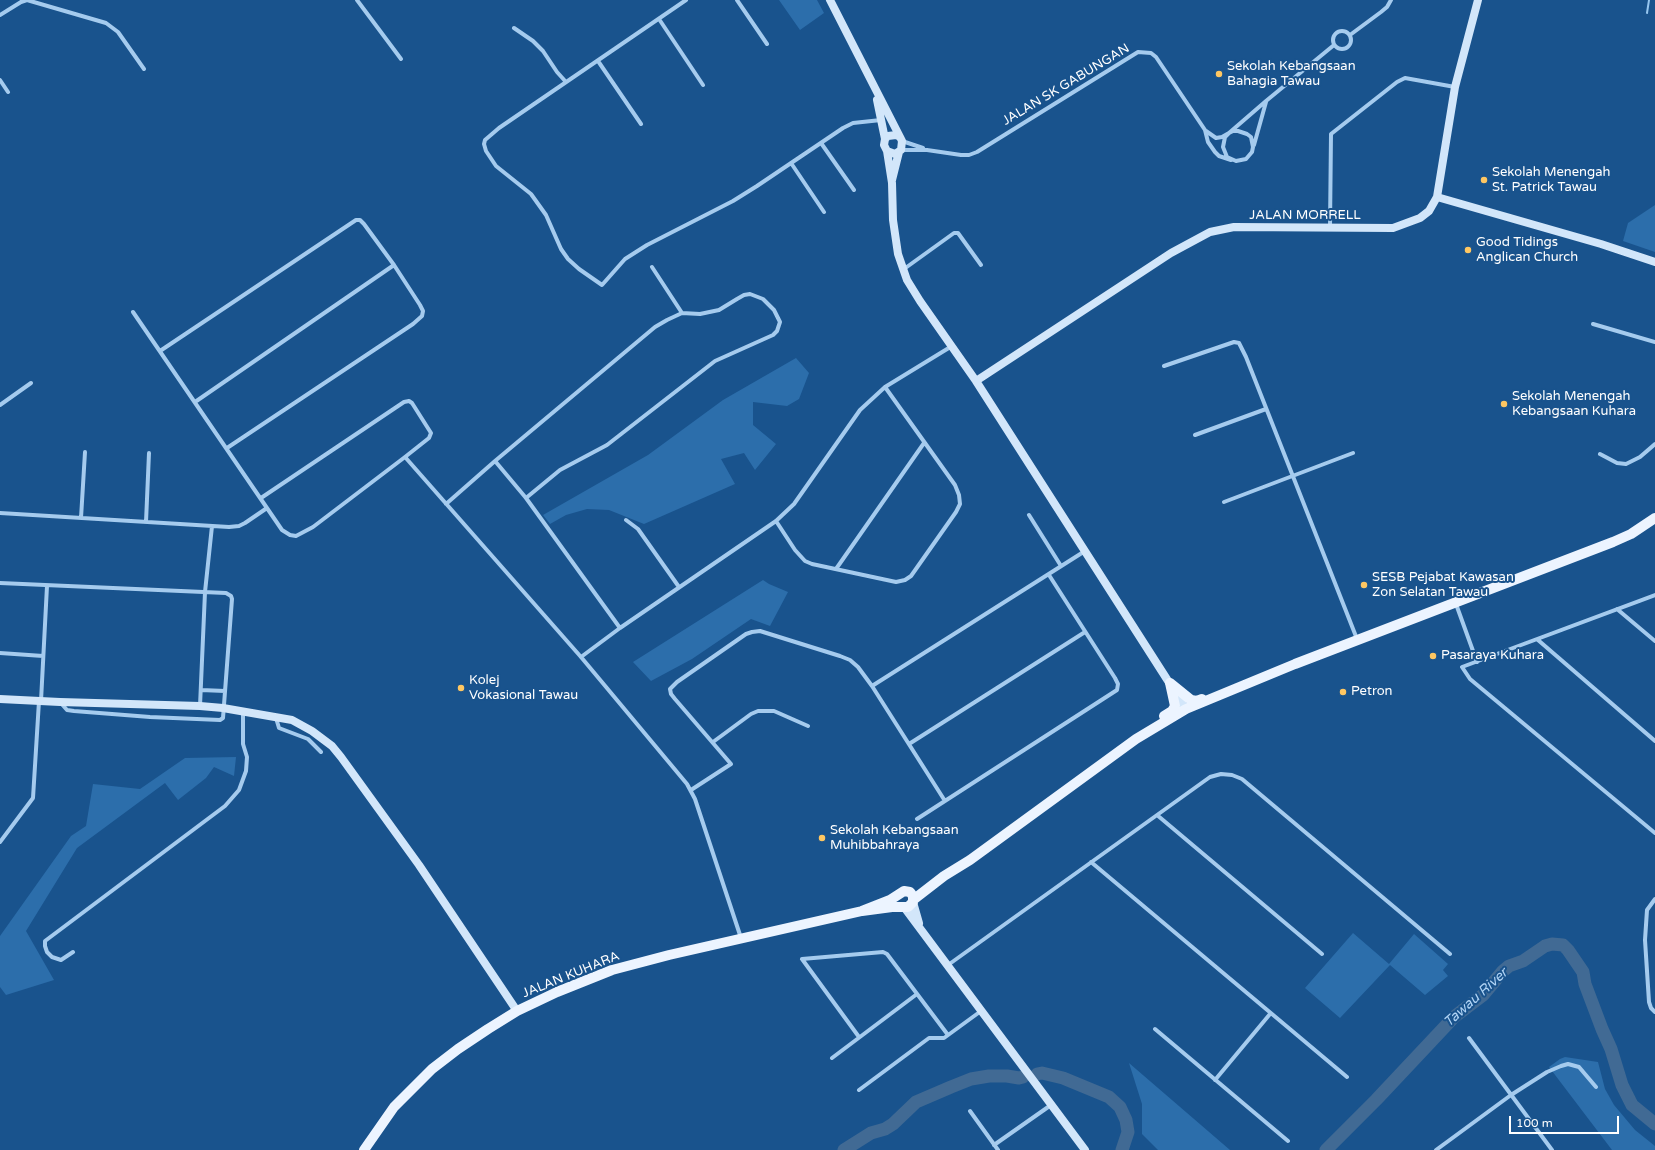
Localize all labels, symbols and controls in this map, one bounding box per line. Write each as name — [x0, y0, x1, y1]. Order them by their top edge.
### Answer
street label: JALAN SK GABUNGAN — [1000, 41, 1132, 129]
place label: Sekolah Kebangsaan Bahagia Tawau — [1227, 59, 1356, 90]
marker: Sekolah Kebangsaan Bahagia Tawau — [1214, 69, 1224, 79]
place label: Sekolah Menengah St. Patrick Tawau — [1492, 165, 1610, 196]
marker: Sekolah Menengah St. Patrick Tawau — [1479, 175, 1489, 185]
street label: JALAN MORRELL — [1249, 208, 1361, 224]
place label: Good Tidings Anglican Church — [1476, 235, 1578, 266]
marker: Good Tidings Anglican Church — [1463, 245, 1473, 255]
place label: Sekolah Menengah Kebangsaan Kuhara — [1512, 389, 1636, 420]
marker: Sekolah Menengah Kebangsaan Kuhara — [1499, 399, 1509, 409]
place label: SESB Pejabat Kawasan Zon Selatan Tawau — [1372, 570, 1514, 601]
marker: SESB Pejabat Kawasan Zon Selatan Tawau — [1359, 580, 1369, 590]
place label: Pasaraya Kuhara — [1441, 648, 1544, 664]
marker: Pasaraya Kuhara — [1428, 651, 1438, 661]
place label: Kolej Vokasional Tawau — [469, 673, 578, 704]
marker: Kolej Vokasional Tawau — [456, 683, 466, 693]
place label: Petron — [1351, 684, 1392, 700]
marker: Petron — [1338, 687, 1348, 697]
place label: Sekolah Kebangsaan Muhibbahraya — [830, 823, 959, 854]
marker: Sekolah Kebangsaan Muhibbahraya — [817, 833, 827, 843]
street label: JALAN KUHARA — [520, 948, 622, 1002]
water label: Tawau River — [1441, 965, 1511, 1031]
scale bar — [1511, 1108, 1621, 1134]
text: 100 m — [1516, 1116, 1553, 1130]

